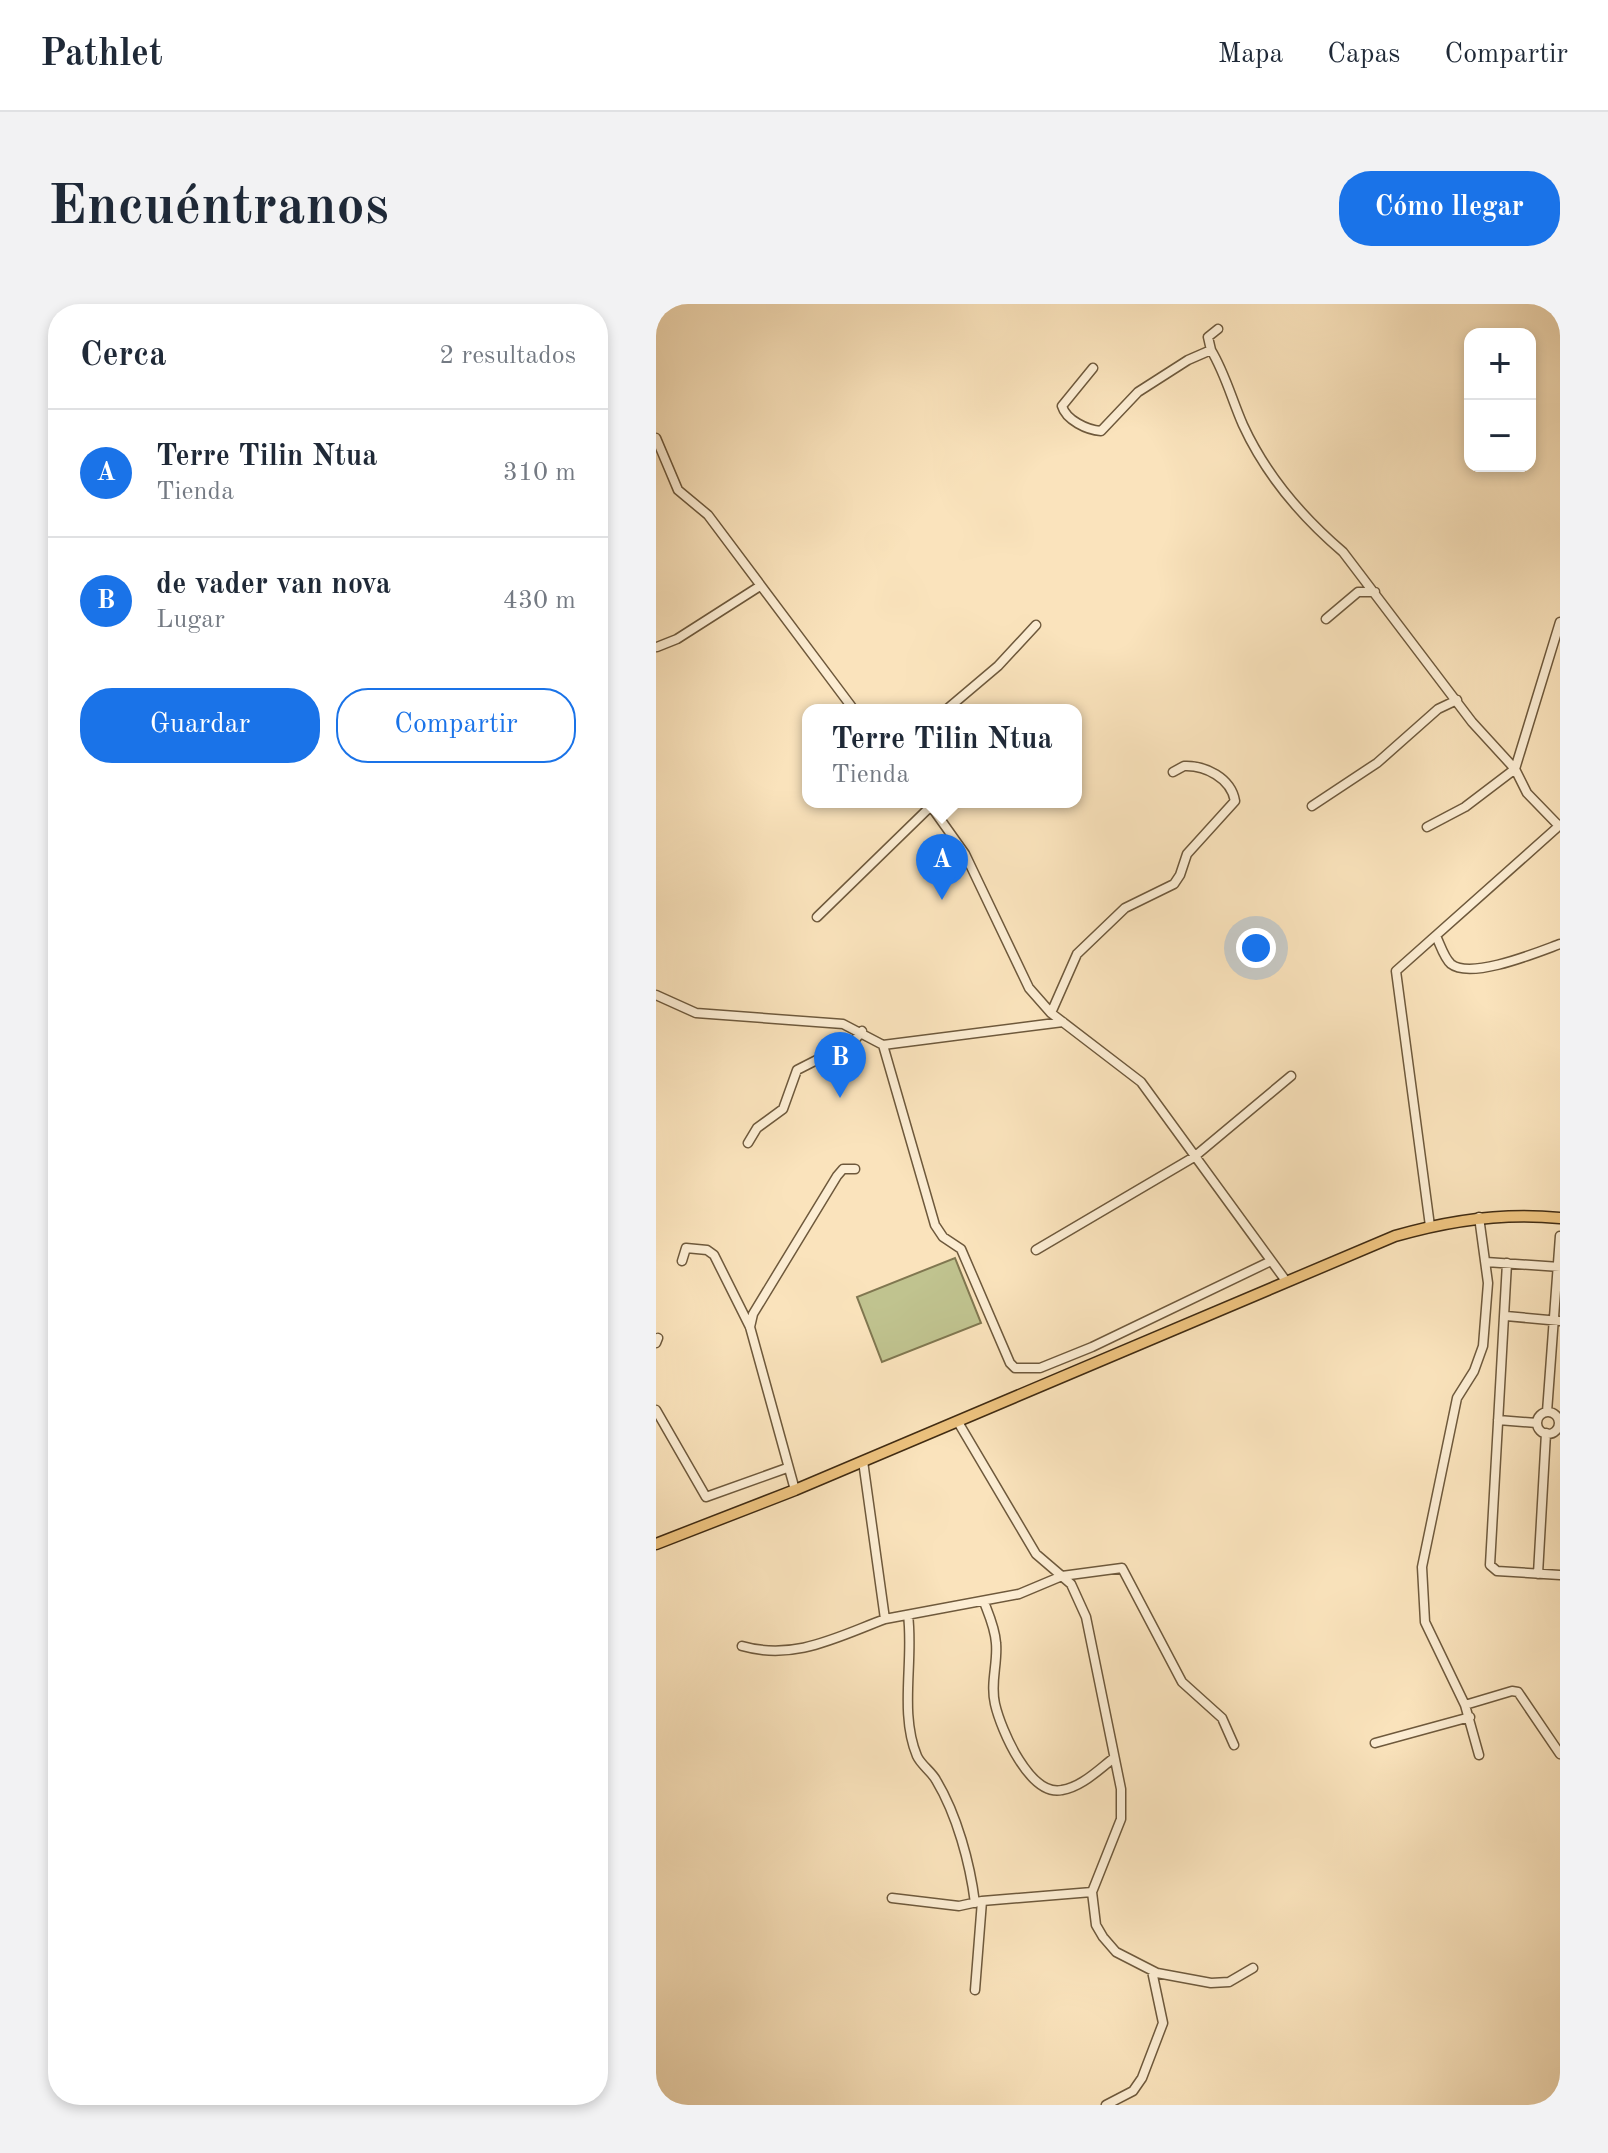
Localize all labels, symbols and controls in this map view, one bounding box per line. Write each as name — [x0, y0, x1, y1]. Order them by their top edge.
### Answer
text: Pathlet — [40, 36, 163, 74]
text: Mapa — [1218, 41, 1283, 69]
text: Capas — [1327, 41, 1400, 69]
text: Compartir — [1444, 41, 1568, 69]
button: Cómo llegar — [1339, 171, 1560, 246]
text: Encuéntranos — [48, 180, 389, 236]
map controls — [1464, 328, 1536, 472]
button: + — [1464, 328, 1536, 400]
text: Cerca — [80, 339, 166, 373]
text: 2 resultados — [439, 343, 576, 369]
button: − — [1464, 400, 1536, 472]
text: Terre Tilin Ntua — [156, 442, 377, 472]
text: A — [96, 460, 116, 486]
text: 310 m — [503, 460, 576, 486]
text: Tienda — [156, 479, 234, 505]
text: de vader van nova — [156, 570, 391, 600]
text: B — [97, 588, 115, 614]
text: 430 m — [503, 588, 576, 614]
text: Lugar — [156, 607, 225, 633]
button: Guardar — [80, 688, 320, 763]
button: Compartir — [336, 688, 576, 763]
popup — [802, 704, 1082, 808]
text: Terre Tilin Ntua — [831, 725, 1053, 755]
text: Tienda — [831, 762, 909, 788]
pin: A — [916, 834, 968, 900]
your location — [1236, 928, 1276, 968]
pin: B — [814, 1032, 866, 1098]

